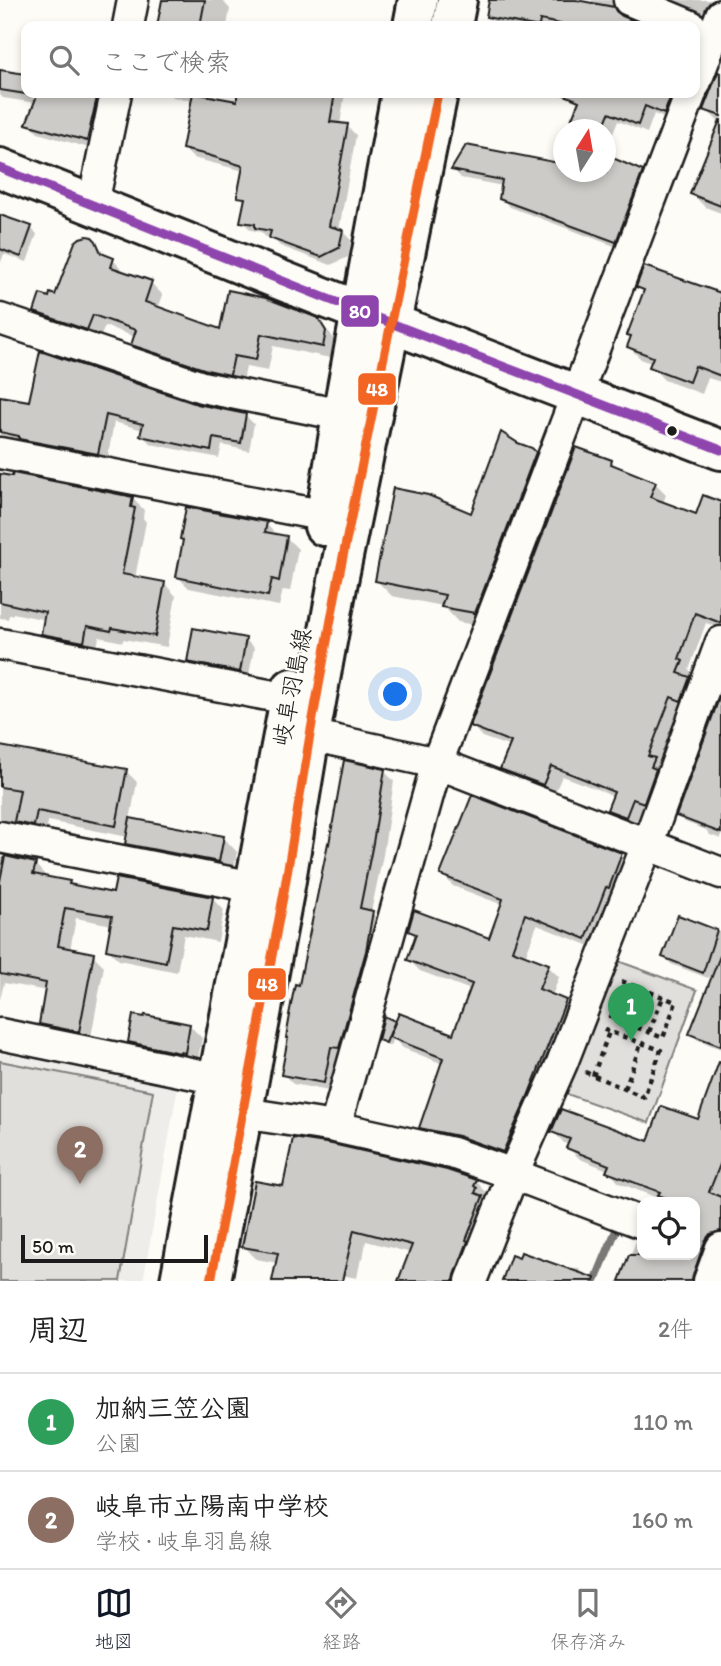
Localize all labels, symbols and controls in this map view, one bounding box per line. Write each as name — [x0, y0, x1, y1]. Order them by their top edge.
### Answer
search box — [21, 21, 700, 98]
icon: search — [45, 41, 83, 79]
text: ここで検索 — [101, 46, 231, 78]
north arrow — [553, 119, 616, 182]
line badge: 80 — [340, 294, 380, 328]
text: 80 — [349, 300, 371, 323]
line badge: 48 — [357, 372, 397, 406]
text: 48 — [366, 378, 388, 401]
unlabelled marker — [665, 424, 679, 438]
street label: 岐阜羽島線 — [266, 625, 317, 749]
your location — [378, 677, 412, 711]
line badge: 48 — [247, 967, 287, 1001]
text: 48 — [256, 973, 278, 996]
pin: 1 — [608, 983, 654, 1041]
pin: 2 — [57, 1126, 103, 1184]
map controls — [637, 1197, 700, 1260]
button: locate — [637, 1197, 700, 1260]
scale bar — [21, 1232, 208, 1264]
text: 50 m — [32, 1235, 74, 1258]
text: 周辺 — [28, 1311, 88, 1348]
text: 2件 — [658, 1315, 693, 1343]
text: 加納三笠公園 — [95, 1392, 251, 1424]
text: 1 — [46, 1408, 56, 1436]
text: 110 m — [633, 1408, 693, 1436]
text: 公園 — [95, 1429, 141, 1457]
text: 岐阜市立陽南中学校 — [95, 1490, 329, 1522]
text: 2 — [45, 1506, 57, 1534]
text: 160 m — [631, 1506, 693, 1534]
text: 学校 · 岐阜羽島線 — [95, 1527, 272, 1555]
tab: 地図 — [95, 1584, 133, 1653]
tab: 経路 — [322, 1584, 360, 1653]
tab: 保存済み — [550, 1584, 626, 1653]

